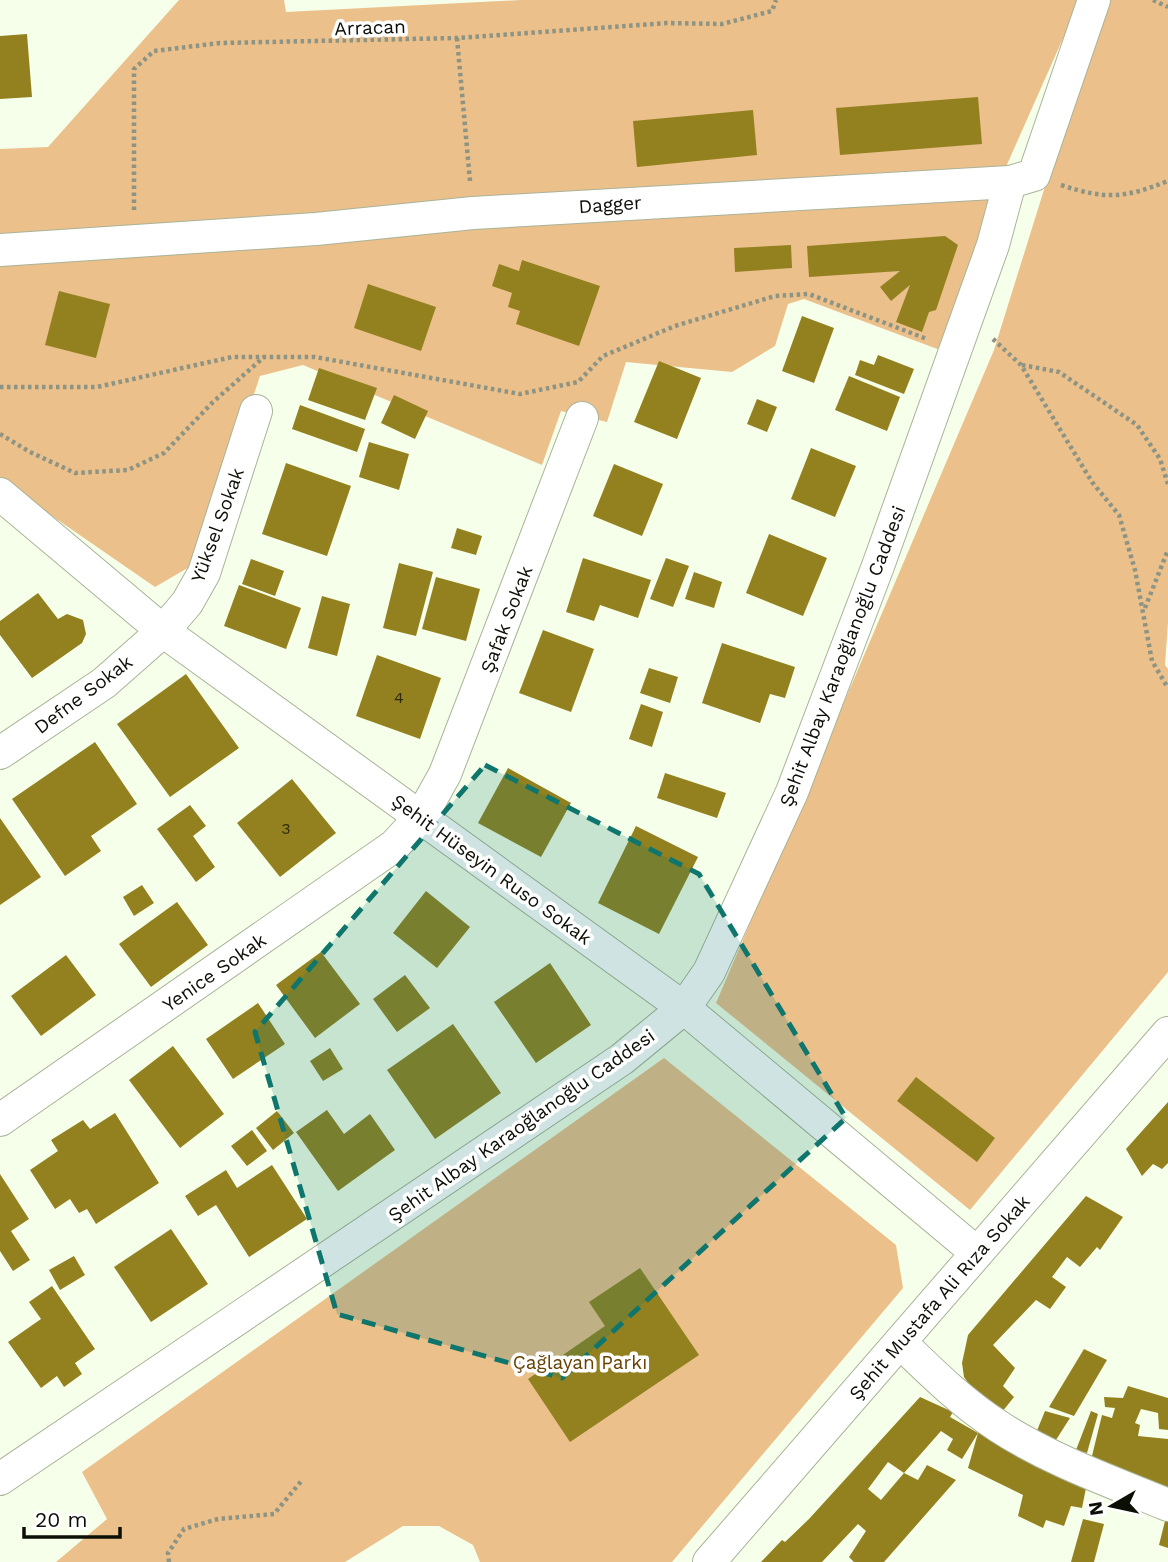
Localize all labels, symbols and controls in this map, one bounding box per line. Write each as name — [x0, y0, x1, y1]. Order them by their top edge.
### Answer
street label: Arracan — [334, 15, 406, 40]
street label: Dagger — [578, 191, 643, 218]
street label: Yüksel Sokak — [186, 464, 249, 586]
street label: Şehit Albay Karaoğlanoğlu Caddesi — [774, 503, 911, 810]
street label: Şafak Sokak — [476, 562, 537, 676]
street label: Defne Sokak — [30, 650, 137, 739]
house number: 4 — [394, 688, 404, 707]
street label: Şehit Hüseyin Ruso Sokak — [387, 789, 596, 950]
house number: 3 — [281, 819, 291, 838]
street label: Yenice Sokak — [158, 928, 271, 1017]
street label: Şehit Albay Karaoğlanoğlu Caddesi — [384, 1024, 659, 1227]
street label: Şehit Mustafa Ali Rıza Sokak — [844, 1190, 1035, 1404]
park label: Çağlayan Parkı — [513, 1351, 647, 1374]
north arrow — [1077, 1471, 1147, 1541]
scale bar — [24, 1496, 121, 1540]
text: N — [1083, 1500, 1108, 1517]
text: 20 m — [35, 1507, 87, 1532]

